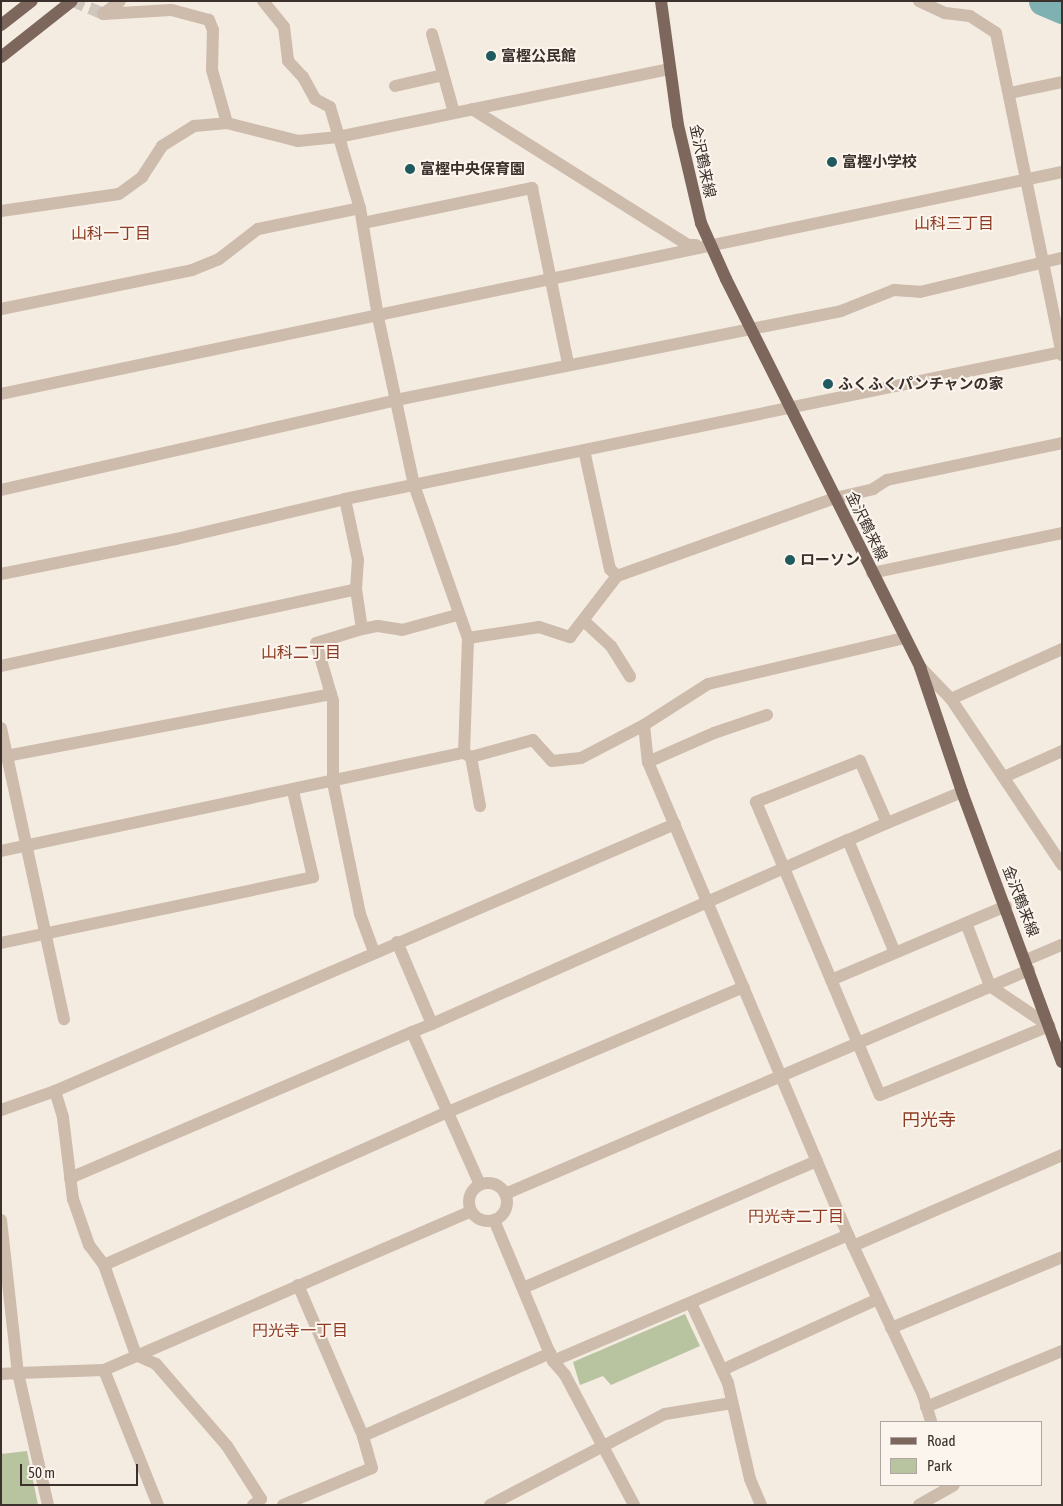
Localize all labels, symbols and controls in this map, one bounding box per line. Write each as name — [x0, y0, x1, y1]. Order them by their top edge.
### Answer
place label: 富樫公民館 — [501, 47, 576, 65]
marker: 富樫公民館 — [485, 50, 497, 62]
street label: 金沢鶴来線 — [686, 122, 720, 200]
place label: 富樫小学校 — [842, 153, 917, 171]
marker: 富樫小学校 — [826, 156, 838, 168]
place label: 富樫中央保育園 — [420, 160, 525, 178]
marker: 富樫中央保育園 — [404, 163, 416, 175]
district label: 山科三丁目 — [914, 213, 994, 233]
district label: 山科一丁目 — [71, 223, 151, 243]
place label: ふくふくパンチャンの家 — [838, 375, 1003, 393]
marker: ふくふくパンチャンの家 — [822, 378, 834, 390]
street label: 金沢鶴来線 — [842, 488, 892, 564]
place label: ローソン — [800, 551, 860, 569]
marker: ローソン — [784, 554, 796, 566]
district label: 山科二丁目 — [261, 642, 341, 662]
street label: 金沢鶴来線 — [999, 863, 1043, 939]
district label: 円光寺 — [902, 1109, 956, 1131]
district label: 円光寺二丁目 — [748, 1206, 844, 1226]
district label: 円光寺一丁目 — [252, 1320, 348, 1340]
legend — [880, 1421, 1043, 1486]
text: Road — [927, 1432, 956, 1449]
scale bar — [22, 1454, 140, 1486]
text: Park — [927, 1457, 952, 1474]
text: 50 m — [28, 1464, 55, 1481]

